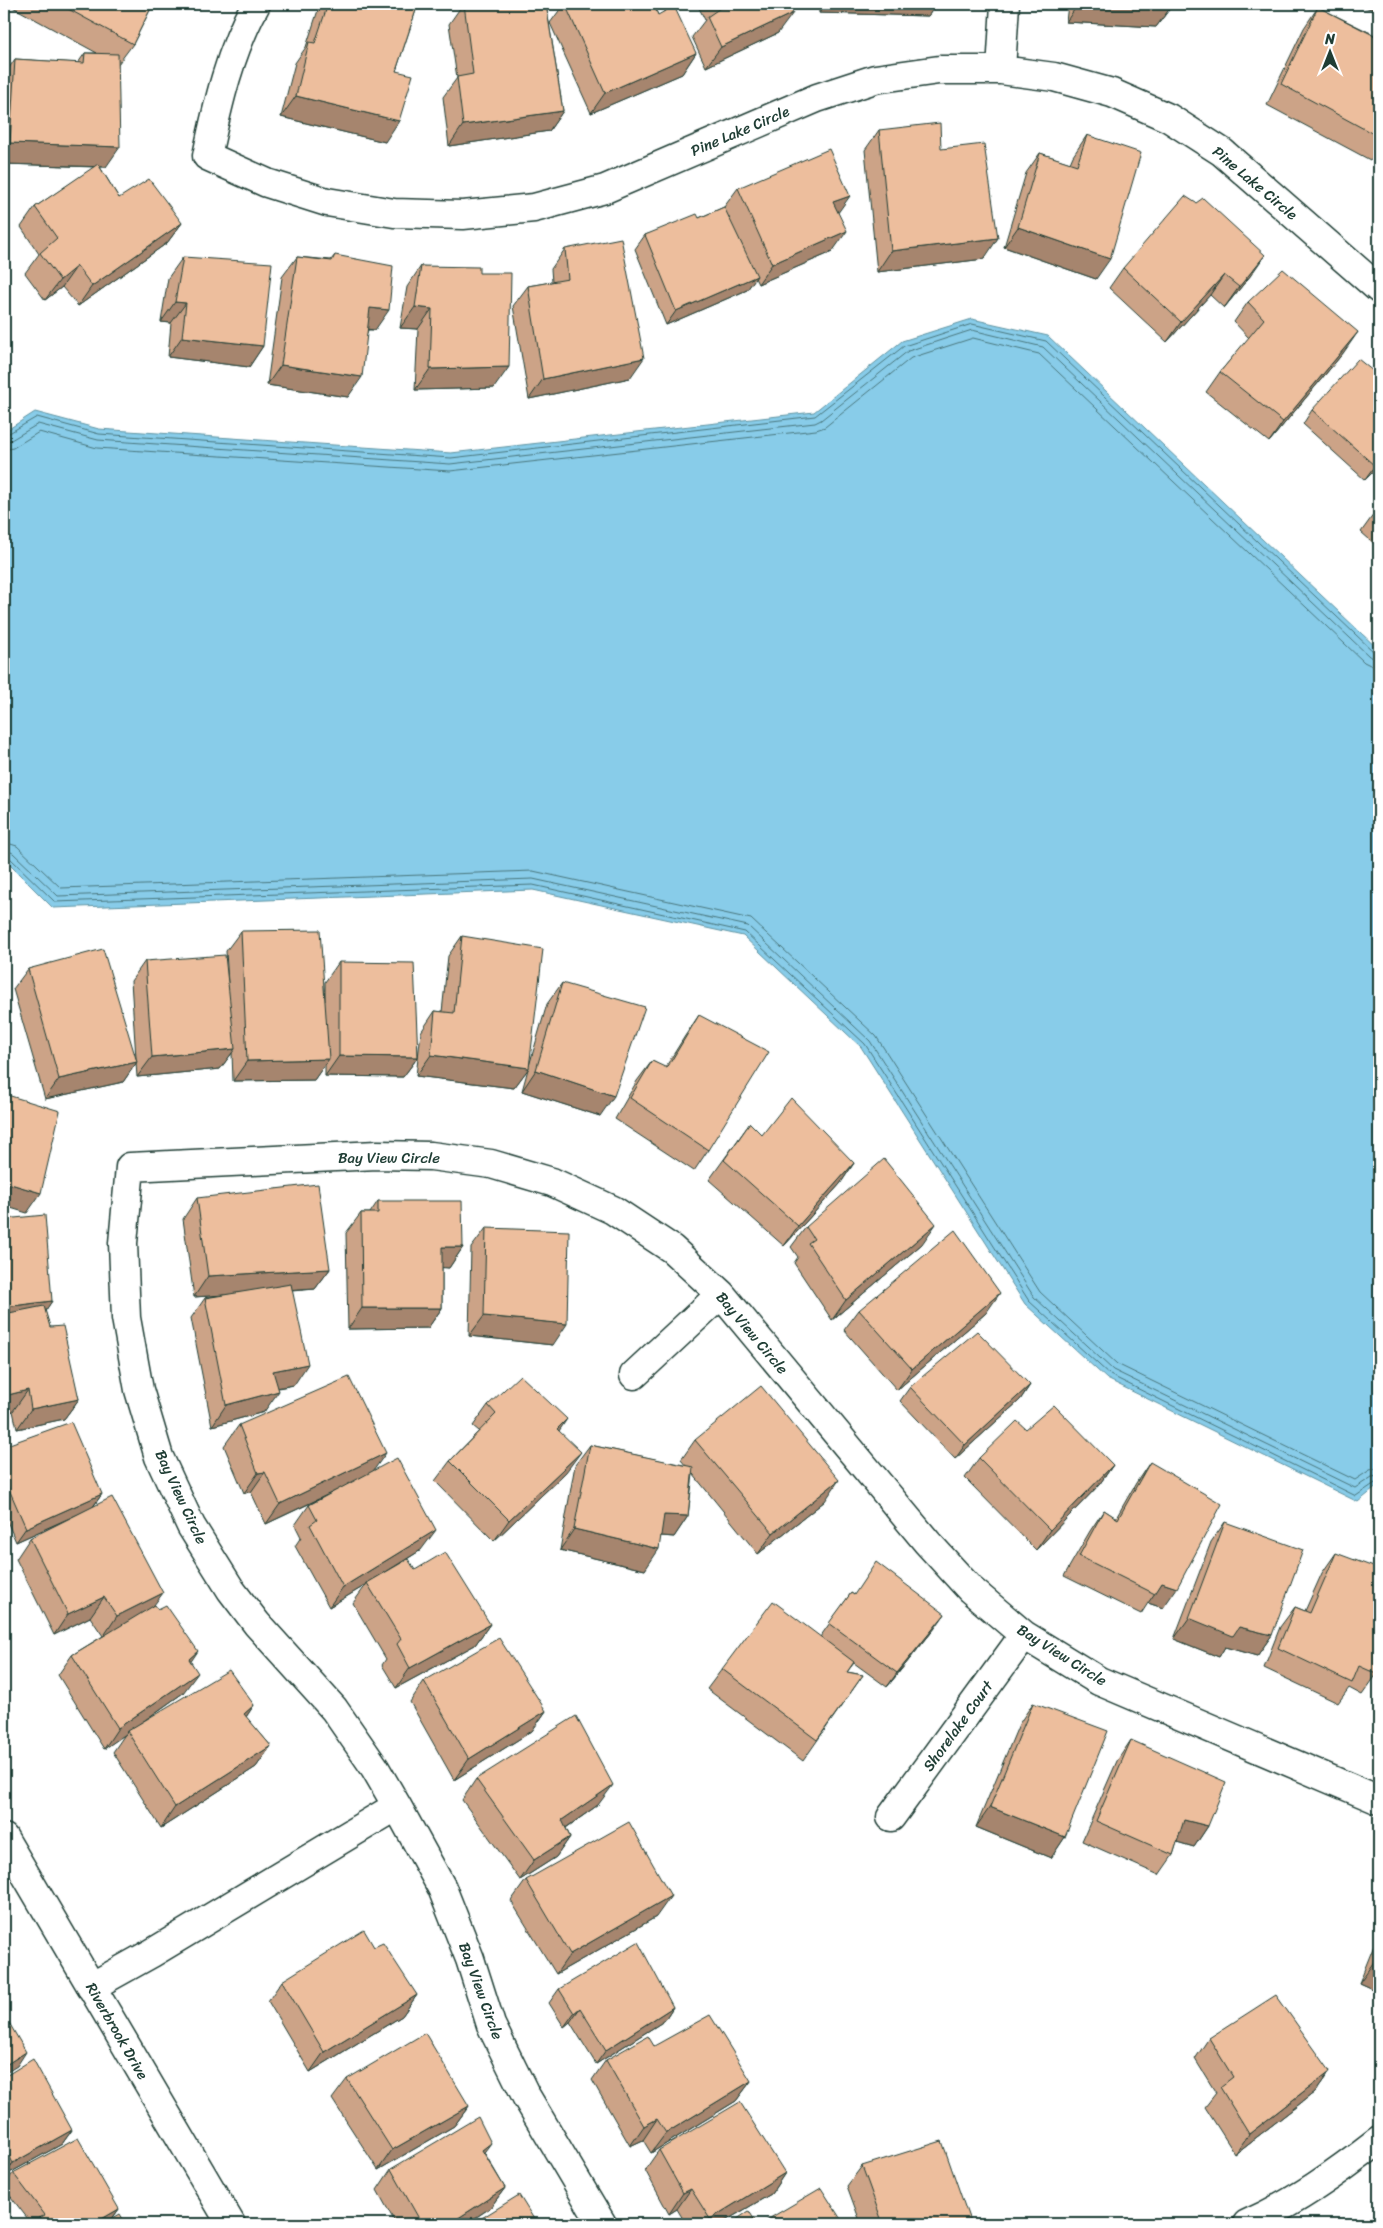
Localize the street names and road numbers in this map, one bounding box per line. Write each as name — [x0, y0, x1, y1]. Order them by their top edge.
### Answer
street label: Pine Lake Circle — [686, 98, 794, 164]
street label: Pine Lake Circle — [1206, 139, 1304, 227]
street label: Bay View Circle — [338, 1145, 440, 1171]
street label: Bay View Circle — [709, 1286, 795, 1381]
street label: Bay View Circle — [148, 1445, 214, 1549]
street label: Bay View Circle — [1012, 1617, 1112, 1693]
street label: Shorelake Court — [916, 1674, 1001, 1777]
street label: Bay View Circle — [451, 1939, 511, 2044]
street label: Riverbrook Drive — [79, 1977, 155, 2085]

